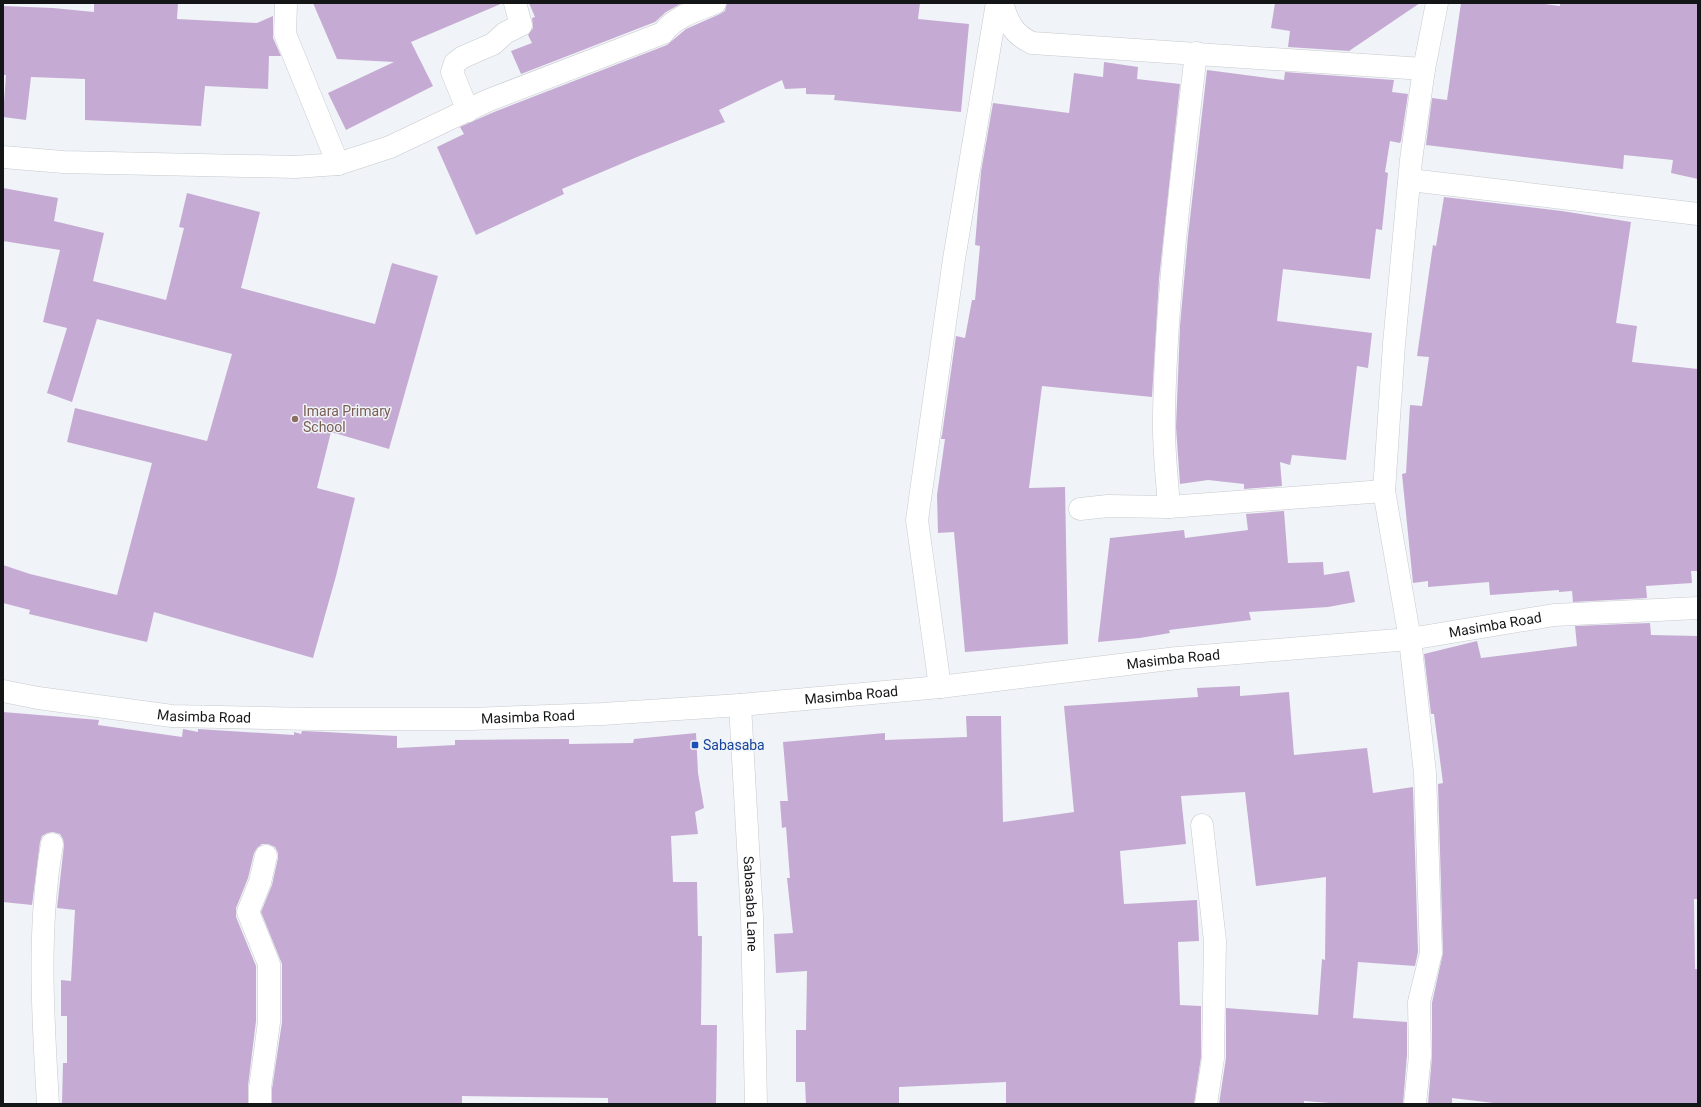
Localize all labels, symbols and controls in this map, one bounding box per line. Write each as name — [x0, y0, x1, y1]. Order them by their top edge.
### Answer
place label: Imara Primary School — [303, 403, 391, 435]
marker: Imara Primary School — [290, 414, 300, 424]
street label: Masimba Road — [1448, 609, 1543, 640]
street label: Masimba Road — [1126, 647, 1221, 672]
street label: Masimba Road — [804, 683, 899, 707]
street label: Masimba Road — [156, 706, 251, 726]
street label: Masimba Road — [481, 707, 575, 727]
place label: Sabasaba — [703, 737, 765, 753]
marker: Sabasaba — [690, 740, 700, 750]
street label: Sabasaba Lane — [741, 855, 761, 952]

